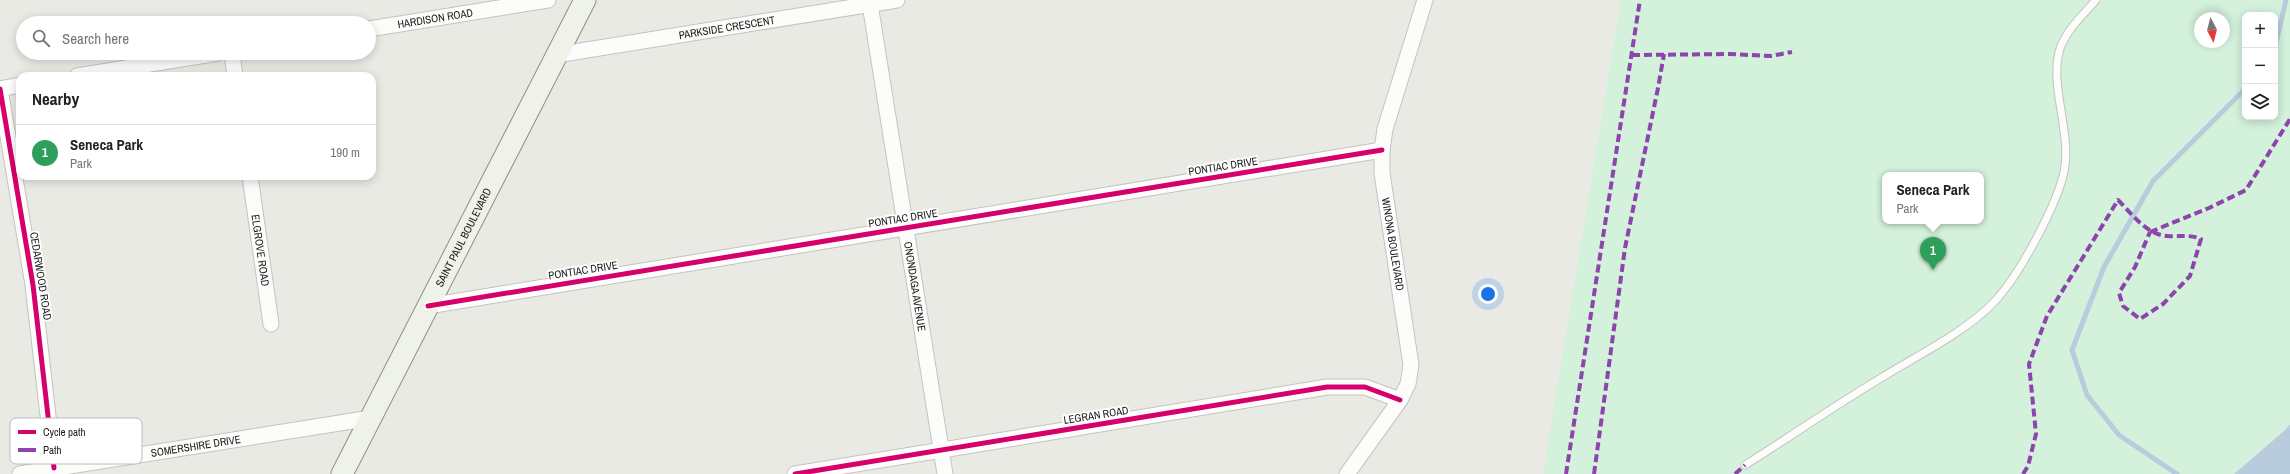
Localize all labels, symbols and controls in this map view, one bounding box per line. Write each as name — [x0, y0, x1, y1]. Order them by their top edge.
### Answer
street label: HARDISON ROAD — [396, 5, 474, 31]
north arrow — [2194, 12, 2230, 48]
map controls — [2242, 12, 2278, 120]
button: + — [2242, 12, 2278, 48]
street label: PARKSIDE CRESCENT — [678, 13, 776, 42]
search box — [16, 16, 376, 60]
icon: search — [30, 27, 52, 49]
text: Search here — [62, 28, 129, 49]
button: − — [2242, 48, 2278, 84]
button: layers — [2242, 84, 2278, 120]
text: Nearby — [32, 87, 79, 110]
text: Seneca Park — [70, 134, 143, 155]
text: 1 — [42, 144, 48, 161]
text: 190 m — [330, 144, 360, 161]
street label: PONTIAC DRIVE — [1187, 154, 1259, 178]
text: Park — [70, 155, 92, 172]
popup — [1882, 172, 1984, 224]
text: Seneca Park — [1896, 179, 1970, 200]
street label: SAINT PAUL BOULEVARD — [432, 186, 494, 289]
street label: WINONA BOULEVARD — [1379, 196, 1407, 292]
text: Park — [1896, 200, 1918, 217]
street label: PONTIAC DRIVE — [867, 206, 939, 230]
street label: ELGROVE ROAD — [249, 213, 273, 287]
street label: CEDARWOOD ROAD — [27, 231, 55, 321]
pin: 1 — [1920, 237, 1946, 270]
street label: ONONDAGA AVENUE — [901, 241, 929, 332]
street label: PONTIAC DRIVE — [547, 258, 619, 282]
your location — [1478, 284, 1498, 304]
street label: LEGRAN ROAD — [1062, 403, 1130, 427]
legend — [10, 418, 142, 464]
text: Cycle path — [43, 425, 86, 439]
street label: SOMERSHIRE DRIVE — [150, 432, 242, 460]
text: Path — [43, 443, 62, 457]

